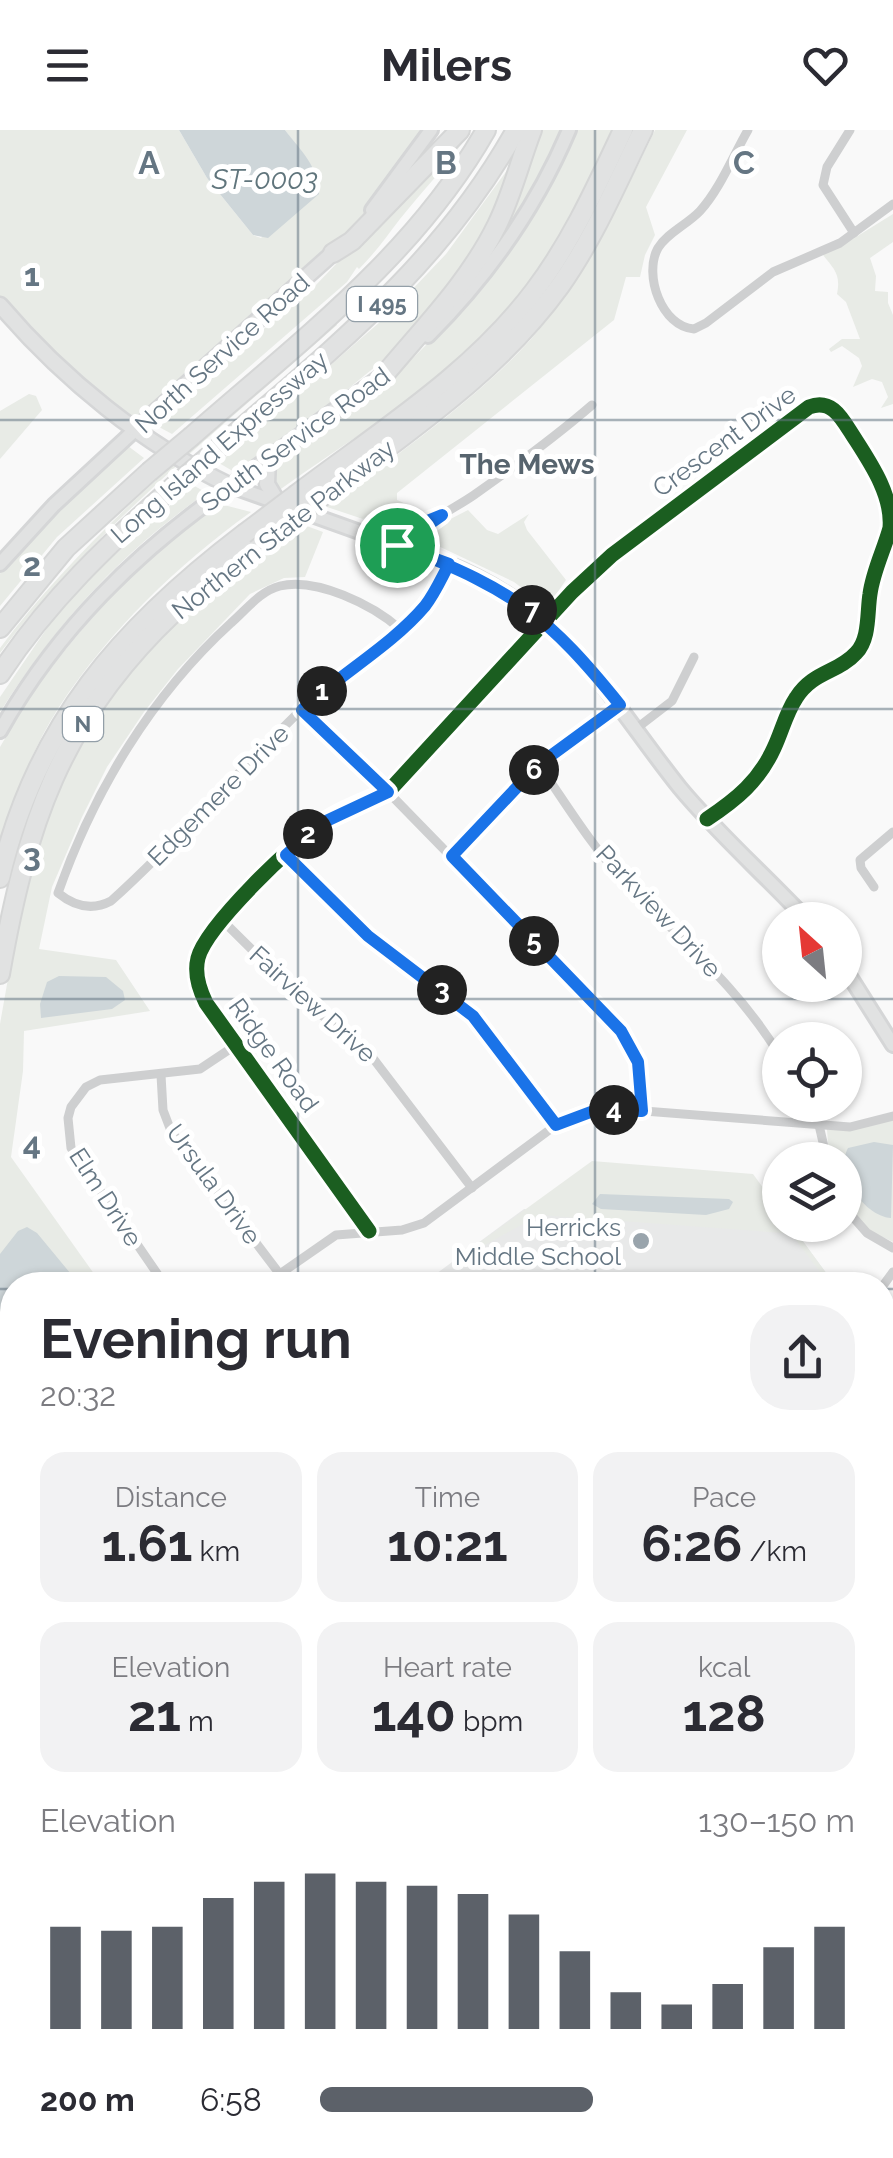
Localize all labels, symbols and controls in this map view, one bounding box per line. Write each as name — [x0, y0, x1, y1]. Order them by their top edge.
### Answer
icon: menu — [40, 38, 95, 93]
icon: heart — [798, 38, 853, 93]
text: Milers — [381, 39, 512, 92]
text: A — [138, 144, 160, 181]
text: B — [435, 144, 457, 181]
text: C — [733, 144, 755, 181]
water label: ST-0003 — [211, 163, 318, 196]
text: 1 — [24, 256, 40, 293]
street label: North Service Road — [129, 267, 315, 439]
road number: I 495 — [347, 287, 417, 321]
street label: Long Island Expressway — [104, 344, 334, 549]
street label: South Service Road — [195, 360, 395, 518]
street label: Crescent Drive — [647, 379, 801, 503]
street label: Northern State Parkway — [166, 433, 401, 625]
district label: The Mews — [459, 448, 595, 481]
pin — [355, 503, 440, 588]
icon: arrive — [370, 518, 425, 573]
text: 2 — [23, 546, 41, 583]
pin: 7 — [507, 585, 557, 635]
text: 7 — [524, 593, 540, 626]
pin: 1 — [297, 666, 347, 716]
text: 1 — [315, 674, 329, 707]
road number: N — [63, 707, 103, 741]
street label: Edgemere Drive — [141, 718, 295, 872]
pin: 6 — [509, 745, 559, 795]
text: 6 — [526, 753, 543, 786]
pin: 2 — [283, 809, 333, 859]
text: 2 — [300, 817, 316, 850]
text: 3 — [23, 836, 41, 873]
street label: Parkview Drive — [590, 839, 728, 983]
north arrow — [762, 902, 862, 1002]
map controls — [762, 902, 862, 1242]
pin: 5 — [509, 916, 559, 966]
text: 5 — [526, 924, 542, 957]
street label: Fairview Drive — [244, 939, 382, 1069]
pin: 3 — [417, 965, 467, 1015]
text: 3 — [434, 973, 450, 1006]
street label: Ridge Road — [223, 992, 325, 1118]
button: locate — [762, 1022, 862, 1122]
pin: 4 — [589, 1085, 639, 1135]
text: 4 — [606, 1093, 622, 1126]
street label: Ursula Drive — [160, 1118, 268, 1250]
text: 4 — [23, 1125, 41, 1162]
street label: Elm Drive — [63, 1142, 149, 1252]
button: layers — [762, 1142, 862, 1242]
place label: Herricks Middle School — [455, 1212, 621, 1271]
marker: Herricks Middle School — [630, 1230, 652, 1252]
button: share — [750, 1305, 855, 1410]
text: Evening run — [40, 1306, 352, 1371]
text: 20:32 — [40, 1376, 116, 1413]
text: Distance — [115, 1481, 227, 1514]
text: Time — [415, 1481, 480, 1514]
text: Pace — [692, 1481, 756, 1514]
text: 1.61 — [101, 1514, 192, 1573]
text: 10:21 — [387, 1514, 508, 1573]
text: 6:26 — [641, 1514, 742, 1573]
text: km — [192, 1535, 240, 1568]
text: /km — [742, 1535, 807, 1568]
text: Elevation — [111, 1651, 230, 1684]
text: Heart rate — [383, 1651, 512, 1684]
text: kcal — [698, 1651, 750, 1684]
text: 21 — [128, 1684, 181, 1743]
text: 140 — [372, 1684, 456, 1743]
text: 128 — [683, 1684, 766, 1743]
text: m — [181, 1705, 214, 1738]
text: bpm — [456, 1705, 523, 1738]
text: Elevation — [40, 1802, 176, 1839]
text: 130–150 m — [698, 1802, 855, 1839]
text: 200 m — [40, 2081, 135, 2118]
text: 6:58 — [200, 2081, 262, 2118]

